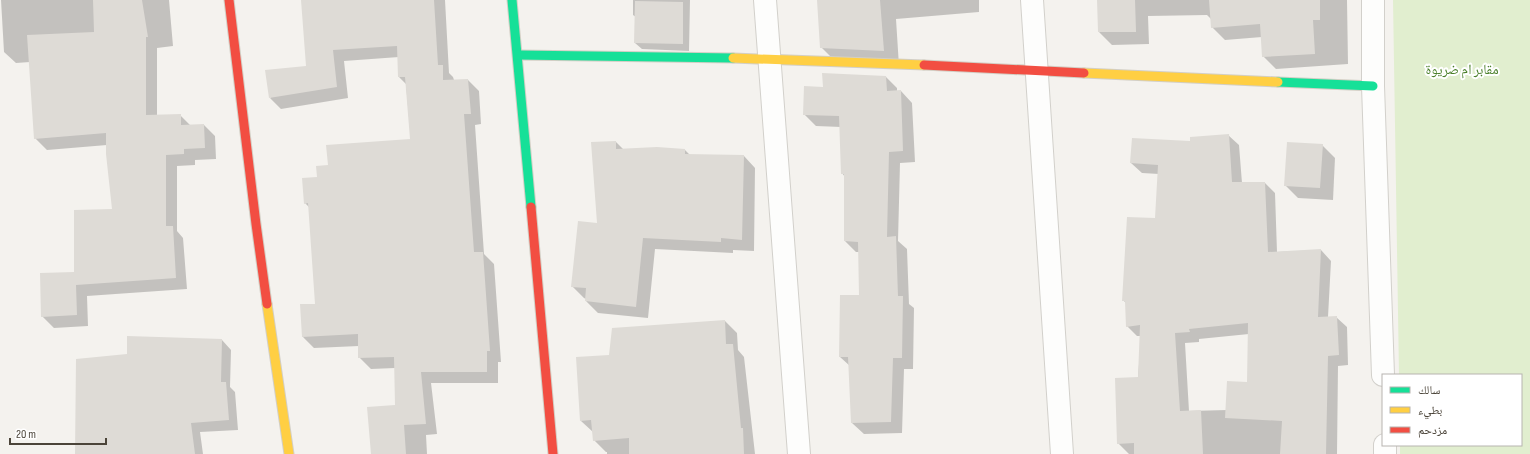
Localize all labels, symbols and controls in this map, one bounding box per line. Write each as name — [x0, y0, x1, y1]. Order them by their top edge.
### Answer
park label: مقابر ام ضريوة — [1425, 61, 1499, 79]
legend — [1382, 374, 1522, 446]
text: سالك — [1418, 383, 1440, 398]
text: بطيء — [1418, 403, 1442, 420]
scale bar — [10, 420, 106, 446]
text: مزدحم — [1418, 423, 1447, 438]
text: 20 m — [16, 427, 36, 442]

